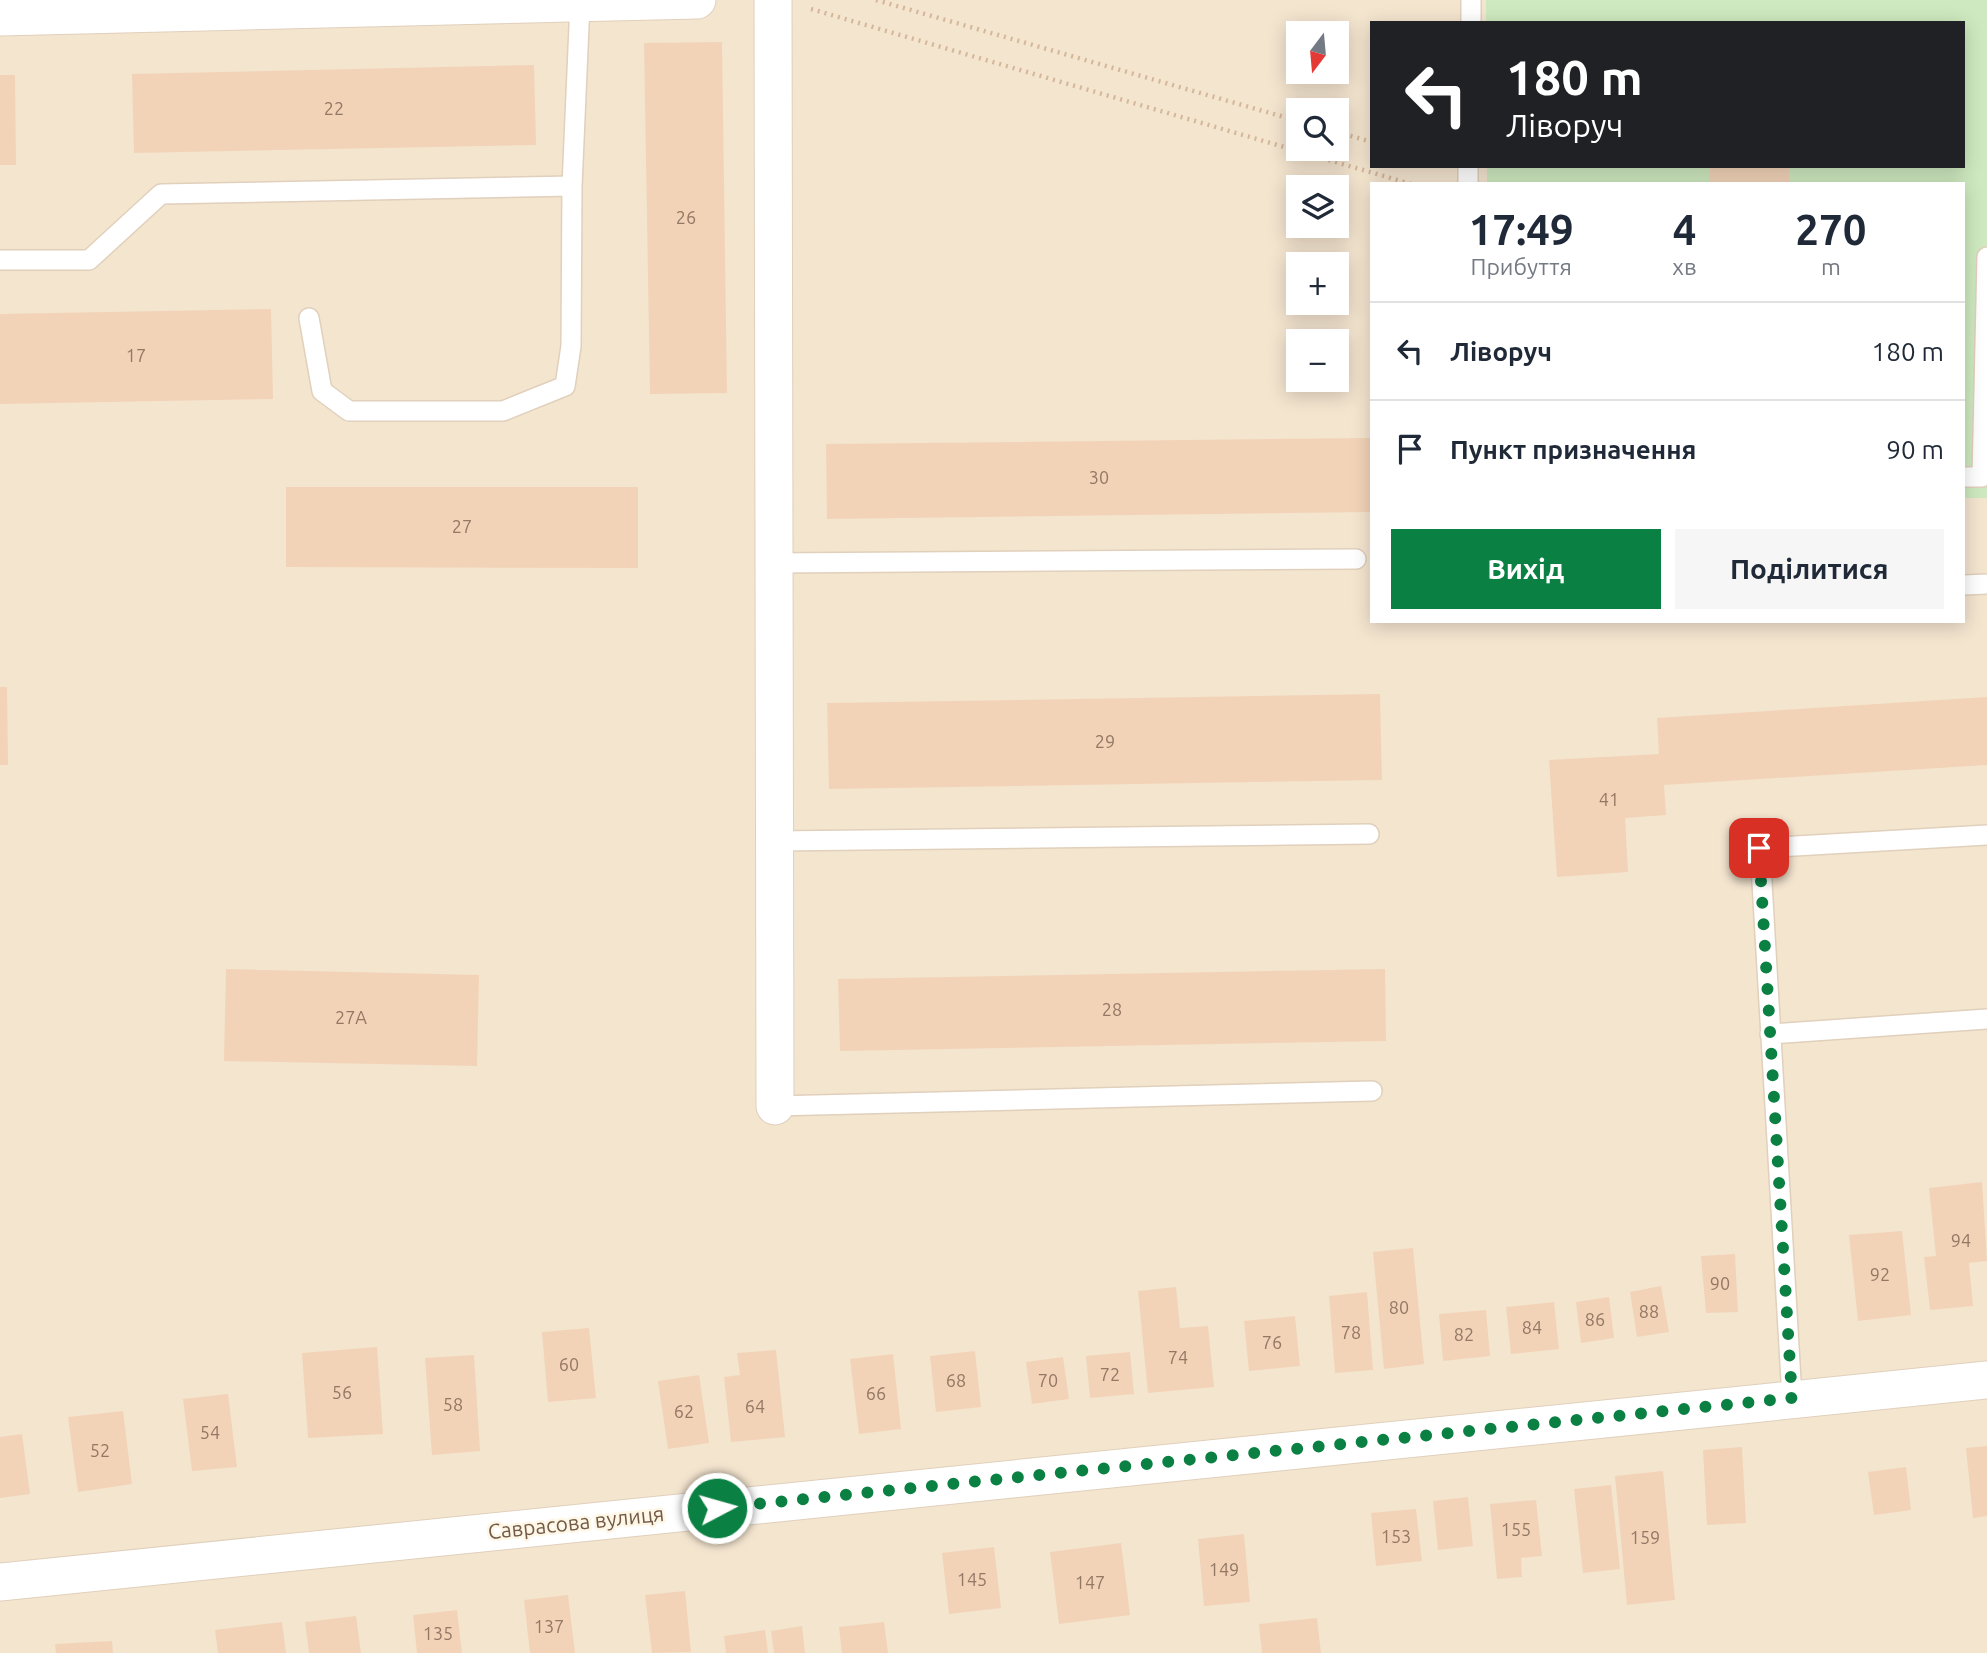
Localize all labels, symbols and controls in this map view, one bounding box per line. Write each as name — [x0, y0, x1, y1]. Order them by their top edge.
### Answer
north arrow — [1286, 21, 1349, 84]
map controls — [1286, 21, 1349, 392]
icon: left — [1391, 49, 1482, 140]
text: 180 m — [1506, 49, 1643, 104]
house number: 22 — [324, 98, 344, 118]
button: search — [1286, 98, 1349, 161]
text: Ліворуч — [1506, 107, 1623, 143]
button: layers — [1286, 175, 1349, 238]
text: 17:49 — [1469, 206, 1574, 253]
text: 4 — [1673, 206, 1696, 253]
text: 270 — [1795, 206, 1866, 253]
house number: 26 — [676, 207, 696, 227]
button: + — [1286, 252, 1349, 315]
text: Прибуття — [1471, 254, 1572, 279]
text: хв — [1672, 254, 1697, 279]
text: m — [1821, 254, 1841, 279]
button: − — [1286, 329, 1349, 392]
icon: left — [1391, 332, 1429, 370]
text: Ліворуч — [1450, 337, 1552, 366]
text: 180 m — [1872, 337, 1944, 366]
house number: 17 — [126, 345, 146, 365]
icon: arrive — [1391, 430, 1429, 468]
text: Пункт призначення — [1450, 435, 1696, 464]
text: 90 m — [1886, 435, 1944, 464]
house number: 30 — [1089, 467, 1109, 487]
house number: 27 — [452, 516, 472, 536]
button: Вихід — [1391, 529, 1661, 609]
button: Поділитися — [1675, 529, 1944, 609]
house number: 29 — [1095, 731, 1115, 751]
house number: 41 — [1599, 789, 1619, 809]
pin — [1729, 818, 1789, 878]
icon: arrive — [1740, 829, 1778, 867]
house number: 28 — [1102, 999, 1122, 1019]
house number: 27А — [335, 1007, 367, 1027]
house number: 94 — [1951, 1230, 1971, 1250]
house number: 92 — [1870, 1264, 1890, 1284]
house number: 90 — [1710, 1273, 1730, 1293]
house number: 80 — [1389, 1297, 1409, 1317]
house number: 88 — [1639, 1301, 1659, 1321]
house number: 86 — [1585, 1309, 1605, 1329]
house number: 84 — [1522, 1317, 1542, 1337]
house number: 78 — [1341, 1322, 1361, 1342]
house number: 82 — [1454, 1324, 1474, 1344]
house number: 76 — [1262, 1332, 1282, 1352]
house number: 74 — [1168, 1347, 1188, 1367]
house number: 60 — [559, 1354, 579, 1374]
house number: 72 — [1100, 1364, 1120, 1384]
house number: 68 — [946, 1370, 966, 1390]
house number: 70 — [1038, 1370, 1058, 1390]
house number: 56 — [332, 1382, 352, 1402]
house number: 66 — [866, 1383, 886, 1403]
house number: 58 — [443, 1394, 463, 1414]
house number: 64 — [745, 1396, 765, 1416]
house number: 62 — [674, 1401, 694, 1421]
house number: 54 — [200, 1422, 220, 1442]
house number: 52 — [90, 1440, 110, 1460]
position arrow — [680, 1471, 754, 1545]
street label: Саврасова вулиця — [487, 1501, 665, 1543]
house number: 155 — [1501, 1519, 1531, 1539]
house number: 153 — [1381, 1526, 1411, 1546]
house number: 159 — [1630, 1527, 1660, 1547]
house number: 149 — [1209, 1559, 1239, 1579]
house number: 145 — [957, 1569, 987, 1589]
house number: 147 — [1075, 1572, 1105, 1592]
house number: 137 — [534, 1616, 564, 1636]
house number: 135 — [423, 1623, 453, 1643]

